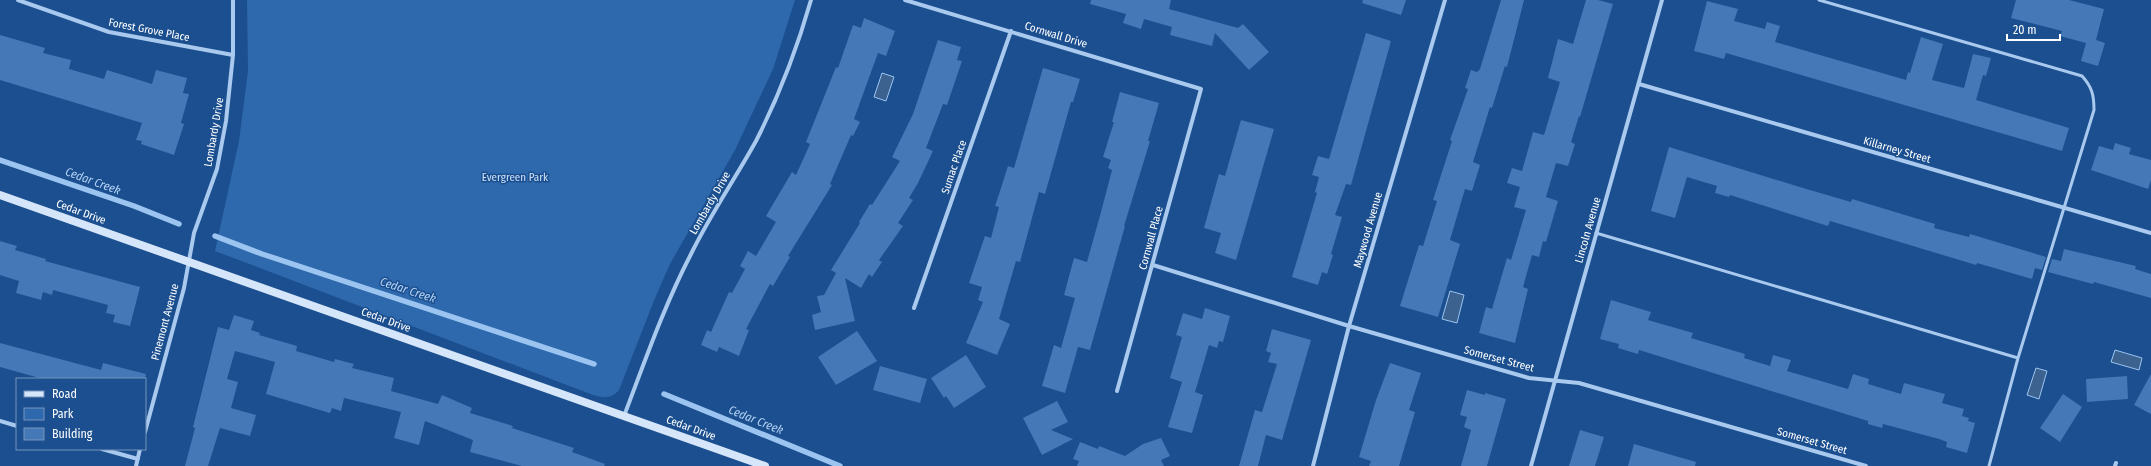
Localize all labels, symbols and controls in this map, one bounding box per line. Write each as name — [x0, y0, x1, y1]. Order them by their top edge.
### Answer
street label: Forest Grove Place — [107, 16, 191, 44]
scale bar — [2007, 16, 2060, 42]
street label: Cornwall Drive — [1023, 19, 1089, 51]
text: 20 m — [2013, 23, 2037, 37]
street label: Lombardy Drive — [202, 96, 226, 168]
street label: Killarney Street — [1862, 134, 1932, 166]
street label: Sumac Place — [939, 138, 969, 196]
water label: Cedar Creek — [63, 165, 123, 198]
street label: Lombardy Drive — [687, 169, 733, 237]
park label: Evergreen Park — [482, 171, 549, 184]
street label: Maywood Avenue — [1351, 191, 1385, 269]
street label: Lincoln Avenue — [1572, 195, 1604, 265]
street label: Cedar Drive — [54, 197, 108, 227]
street label: Cornwall Place — [1136, 205, 1166, 271]
water label: Cedar Creek — [378, 274, 438, 306]
street label: Pinemont Avenue — [148, 282, 182, 362]
street label: Cedar Drive — [359, 305, 413, 335]
street label: Somerset Street — [1462, 343, 1536, 375]
legend — [16, 378, 146, 450]
text: Road — [52, 387, 77, 401]
water label: Cedar Creek — [727, 403, 786, 437]
text: Park — [52, 407, 74, 421]
street label: Cedar Drive — [664, 413, 718, 443]
street label: Somerset Street — [1776, 425, 1849, 457]
text: Building — [52, 427, 93, 441]

